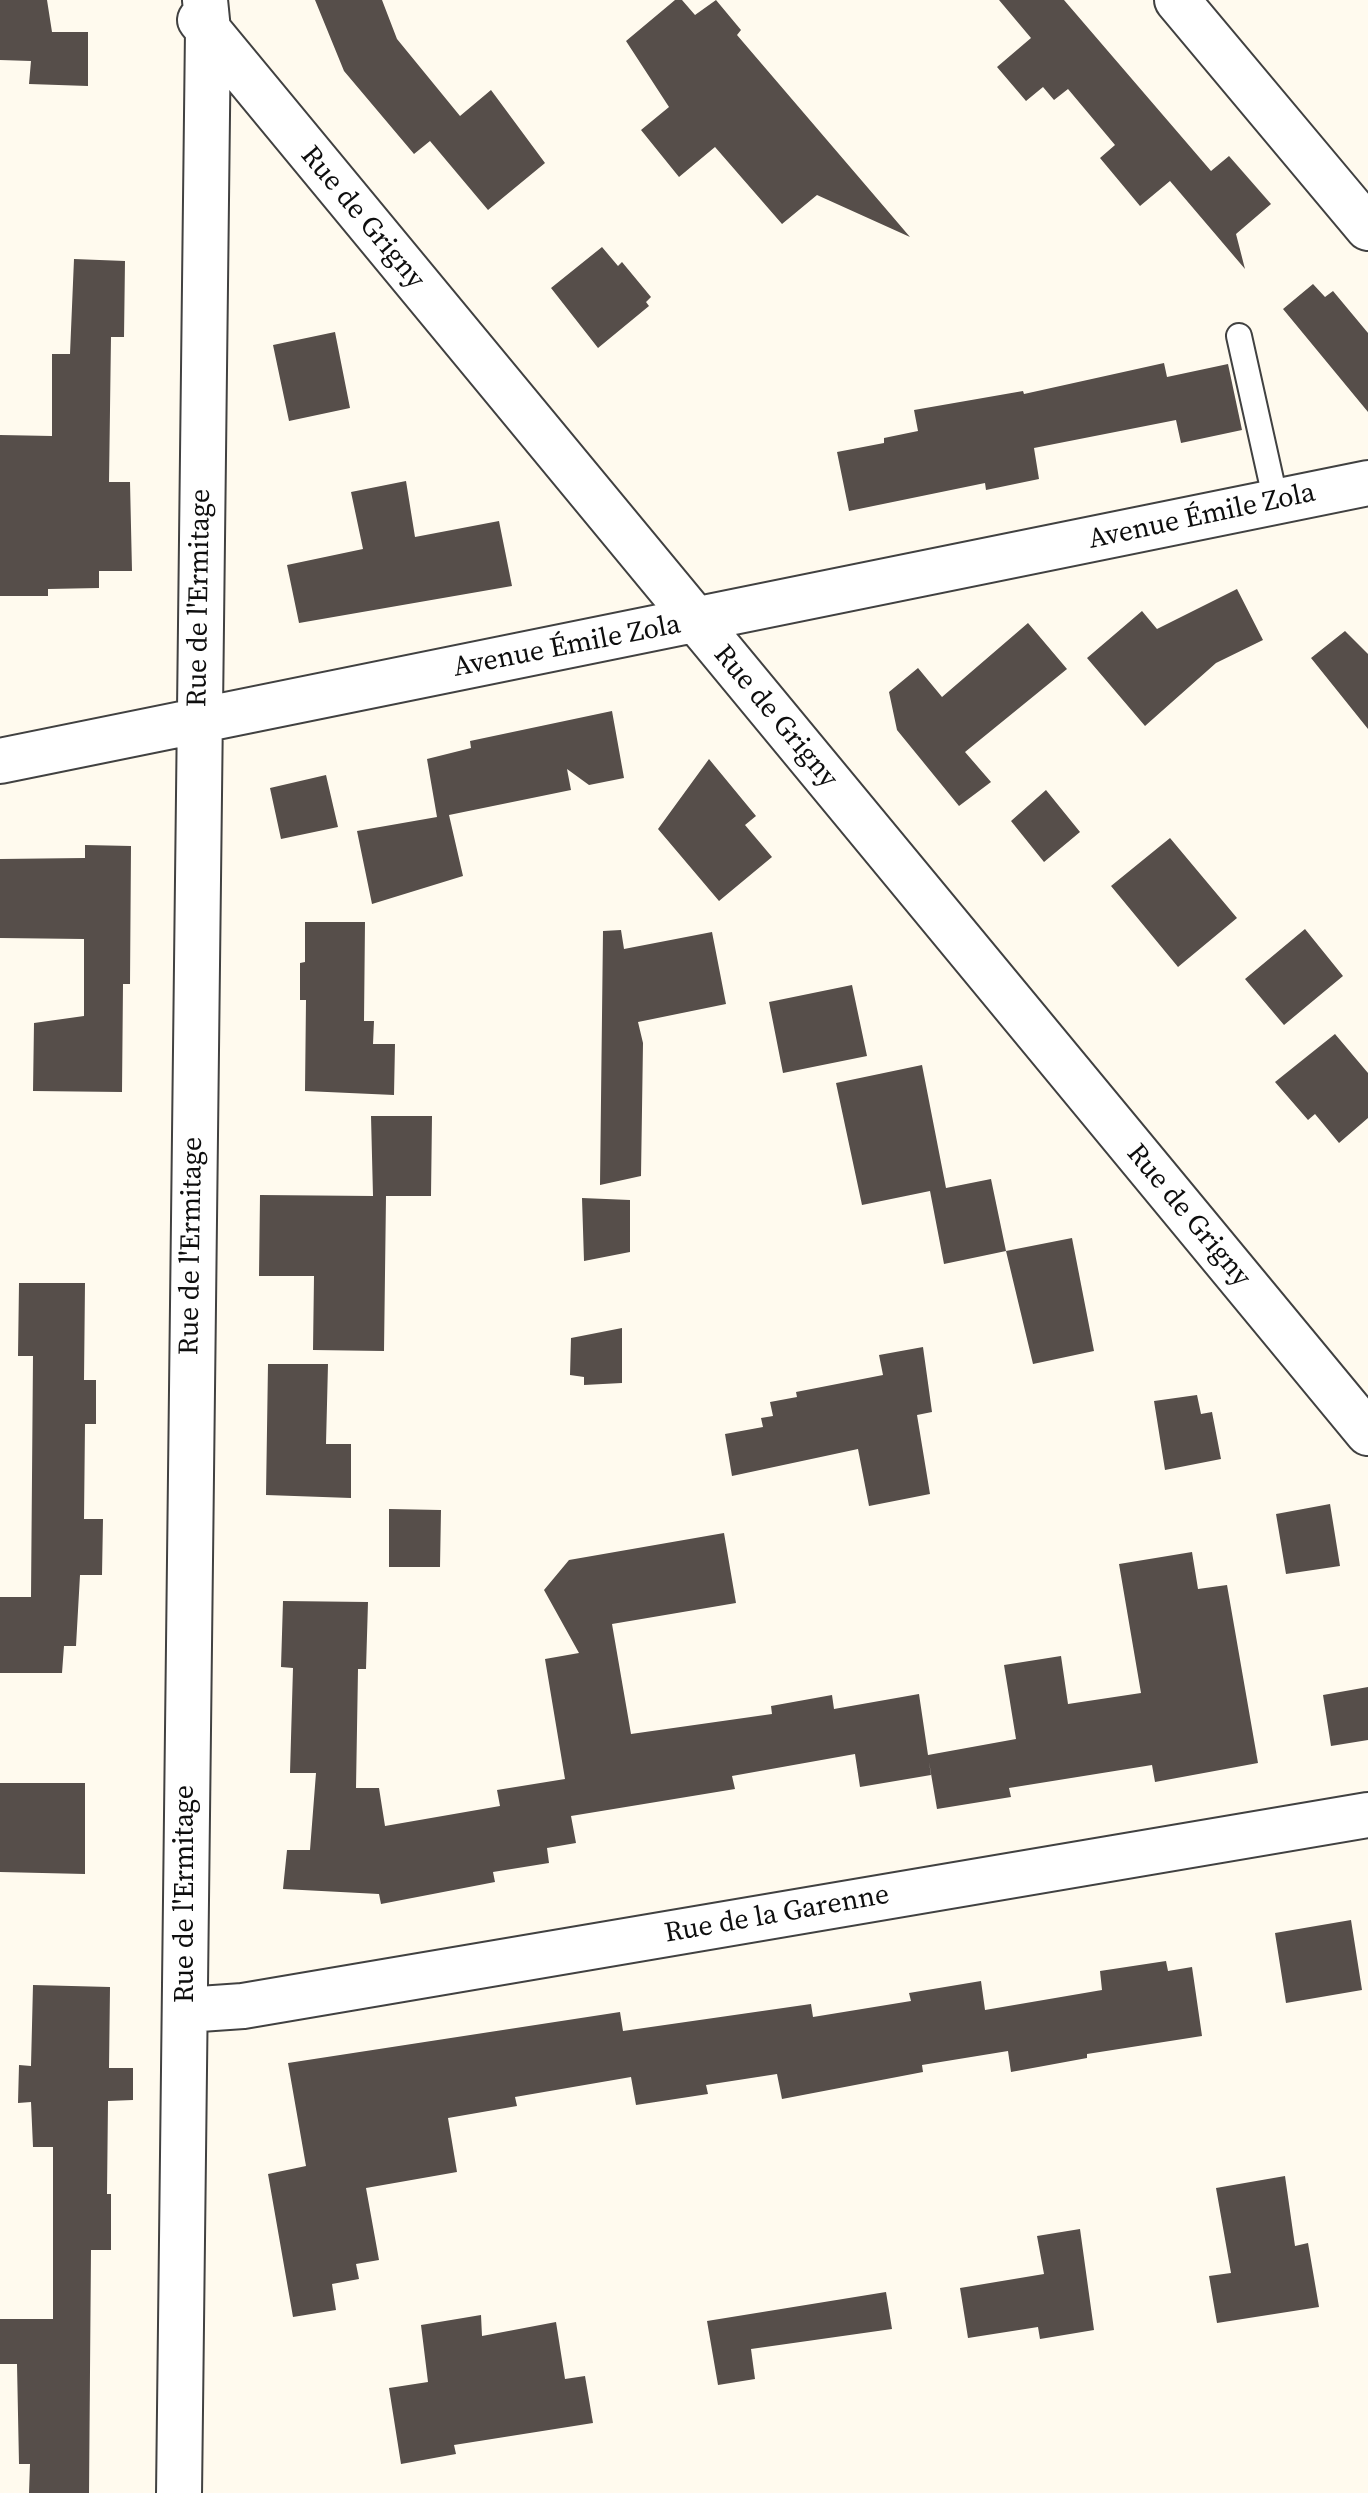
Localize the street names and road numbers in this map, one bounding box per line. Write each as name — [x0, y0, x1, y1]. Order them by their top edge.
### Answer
street label: Rue de Grigny — [293, 140, 431, 296]
street label: Avenue Émile Zola — [1086, 477, 1318, 557]
street label: Rue de l'Ermitage — [181, 489, 219, 707]
street label: Avenue Émile Zola — [450, 608, 684, 686]
street label: Rue de Grigny — [706, 639, 844, 795]
street label: Rue de l'Ermitage — [173, 1137, 211, 1355]
street label: Rue de Grigny — [1119, 1138, 1257, 1294]
street label: Rue de l'Ermitage — [169, 1785, 203, 2003]
street label: Rue de la Garenne — [662, 1879, 892, 1951]

